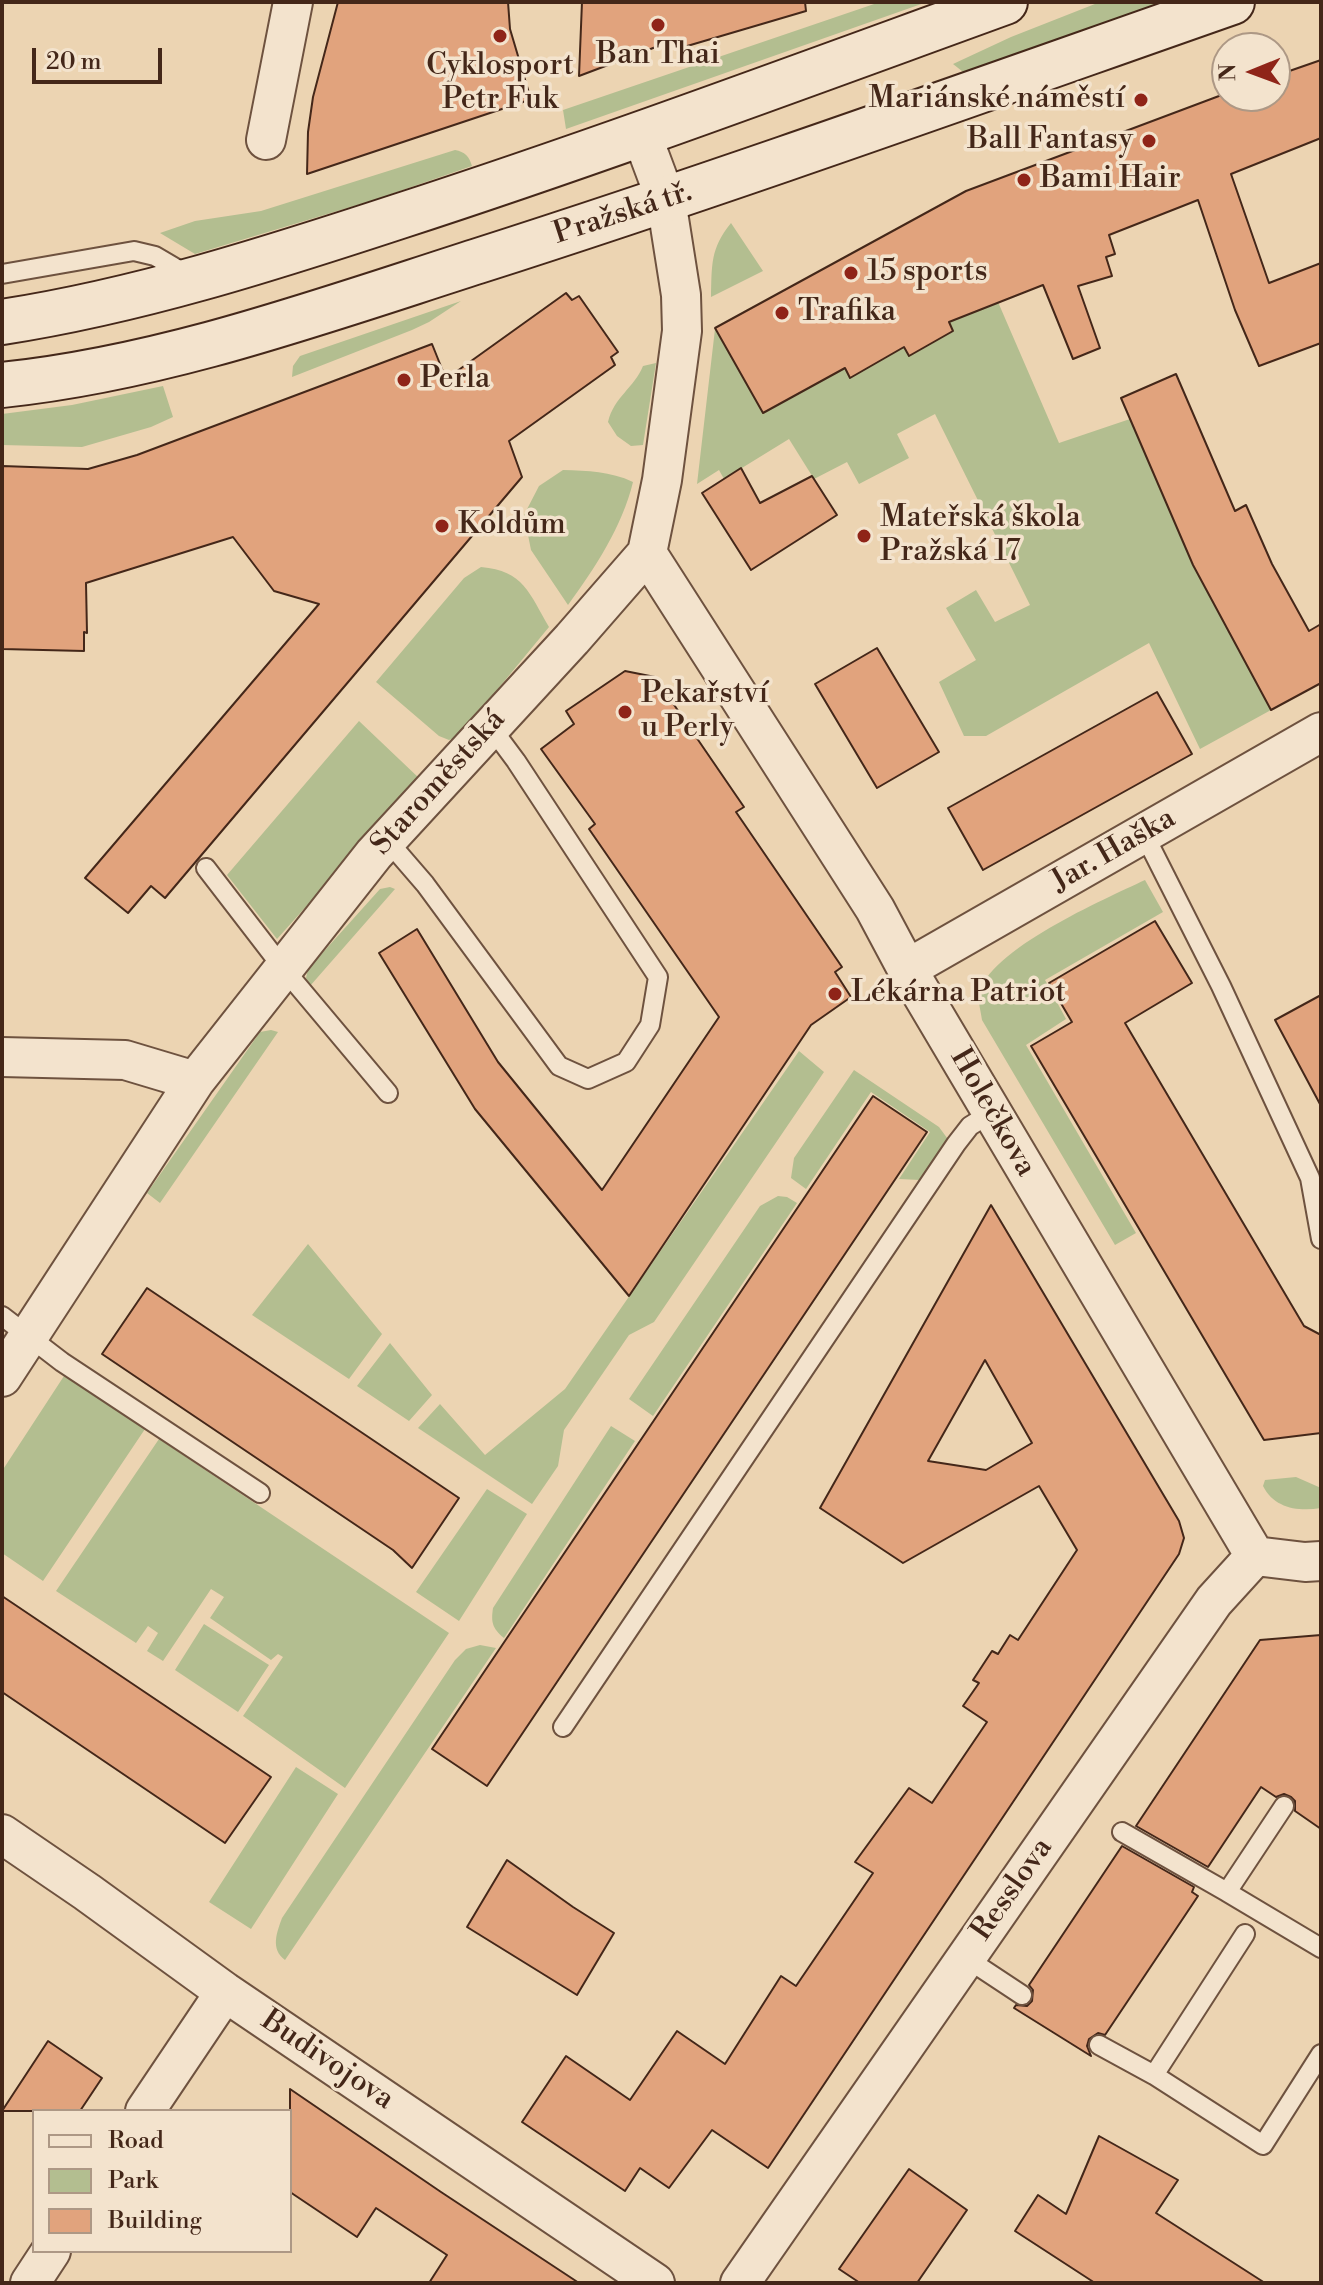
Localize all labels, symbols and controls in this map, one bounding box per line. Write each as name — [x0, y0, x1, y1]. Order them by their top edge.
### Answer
marker: Ban Thai — [649, 16, 667, 34]
marker: Cyklosport Petr Fuk — [491, 27, 509, 45]
scale bar — [36, 32, 166, 82]
north arrow — [1211, 32, 1291, 112]
place label: Ban Thai — [596, 38, 720, 74]
text: 20 m — [46, 47, 102, 77]
place label: Cyklosport Petr Fuk — [426, 49, 574, 120]
text: N — [1215, 63, 1242, 81]
place label: Mariánské náměstí — [869, 82, 1125, 118]
marker: Mariánské náměstí — [1132, 91, 1150, 109]
place label: Ball Fantasy — [967, 123, 1133, 159]
marker: Ball Fantasy — [1140, 132, 1158, 150]
place label: Bami Hair — [1040, 162, 1181, 198]
marker: Bami Hair — [1015, 171, 1033, 189]
street label: Pražská tř. — [549, 175, 697, 253]
place label: 15 sports — [867, 255, 988, 291]
marker: 15 sports — [842, 264, 860, 282]
place label: Trafika — [798, 295, 896, 331]
marker: Trafika — [773, 304, 791, 322]
place label: Perla — [420, 362, 490, 398]
marker: Perla — [395, 371, 413, 389]
place label: Mateřská škola Pražská 17 — [880, 501, 1081, 572]
place label: Koldům — [458, 508, 566, 544]
marker: Koldům — [433, 517, 451, 535]
marker: Mateřská škola Pražská 17 — [855, 527, 873, 545]
place label: Pekařství u Perly — [641, 677, 768, 748]
street label: Staroměstská — [364, 703, 514, 863]
marker: Pekařství u Perly — [616, 703, 634, 721]
street label: Jar. Haška — [1046, 801, 1182, 901]
place label: Lékárna Patriot — [851, 976, 1066, 1012]
marker: Lékárna Patriot — [826, 985, 844, 1003]
street label: Holečkova — [941, 1043, 1043, 1183]
street label: Resslova — [965, 1832, 1061, 1948]
street label: Budivojova — [254, 2003, 400, 2119]
legend — [32, 2109, 292, 2253]
text: Road — [108, 2126, 164, 2156]
text: Park — [108, 2166, 158, 2196]
text: Building — [108, 2206, 202, 2236]

